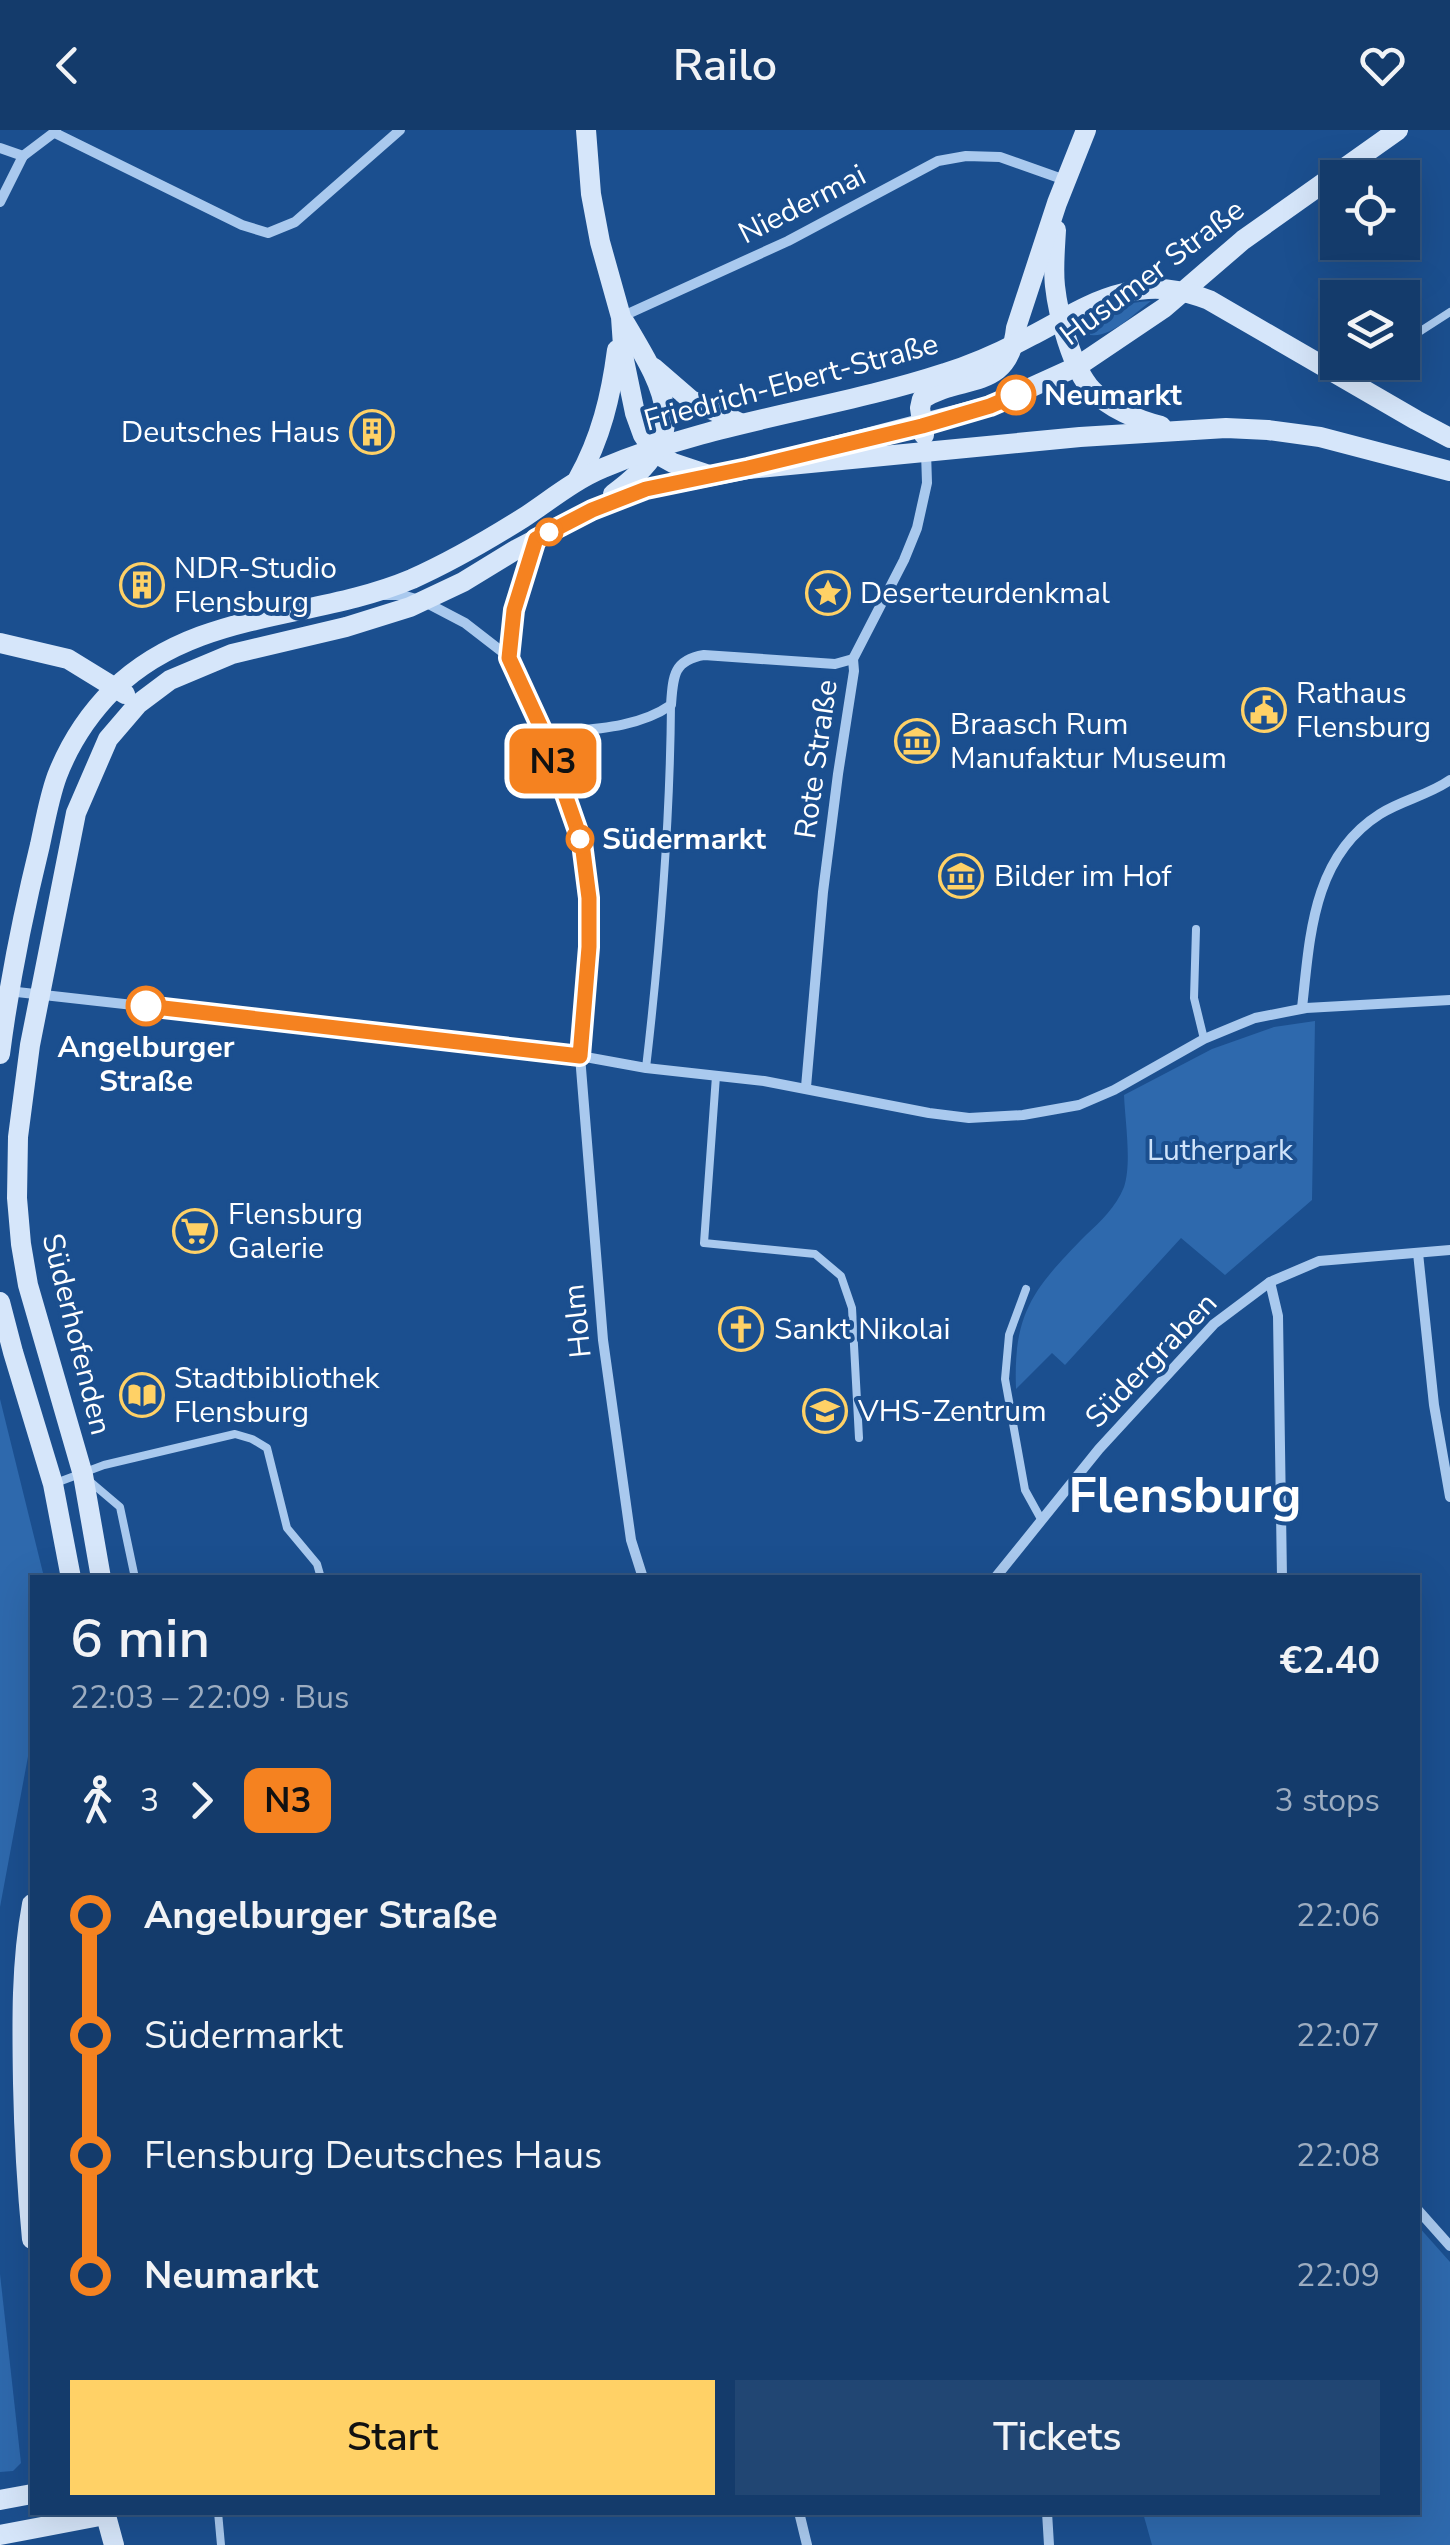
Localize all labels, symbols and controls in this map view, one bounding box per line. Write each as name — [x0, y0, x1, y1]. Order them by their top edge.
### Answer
text: Railo — [673, 35, 777, 96]
icon: back — [40, 38, 95, 93]
icon: heart — [1355, 38, 1410, 93]
street label: Niedermai — [732, 155, 873, 254]
map controls — [1320, 160, 1420, 380]
button: locate — [1320, 160, 1420, 260]
street label: Husumer Straße — [1052, 190, 1253, 355]
button: layers — [1320, 280, 1420, 380]
street label: Friedrich-Ebert-Straße — [639, 323, 943, 442]
place label: Neumarkt — [1044, 375, 1182, 416]
marker: Neumarkt — [997, 376, 1035, 414]
building icon: Deutsches Haus — [349, 409, 395, 455]
place label: Deutsches Haus — [121, 412, 340, 453]
unlabelled marker — [536, 519, 562, 545]
place label: NDR-Studio Flensburg — [174, 548, 337, 623]
building icon: NDR-Studio Flensburg — [119, 562, 165, 608]
place icon: Deserteurdenkmal — [805, 570, 851, 616]
place label: Deserteurdenkmal — [860, 573, 1110, 614]
place label: Rathaus Flensburg — [1296, 673, 1431, 748]
street label: Rote Straße — [785, 677, 848, 841]
public building icon: Rathaus Flensburg — [1241, 687, 1287, 733]
place label: Braasch Rum Manufaktur Museum — [950, 704, 1227, 779]
museum icon: Braasch Rum Manufaktur Museum — [894, 718, 940, 764]
line badge: N3 — [508, 728, 598, 794]
text: N3 — [529, 738, 577, 785]
place label: Südermarkt — [602, 819, 766, 860]
marker: Südermarkt — [567, 826, 593, 852]
museum icon: Bilder im Hof — [938, 853, 984, 899]
place label: Bilder im Hof — [994, 856, 1173, 897]
marker: Angelburger Straße — [127, 987, 165, 1025]
place label: Angelburger Straße — [58, 1027, 235, 1102]
park label: Lutherpark — [1147, 1130, 1294, 1171]
place label: Flensburg Galerie — [228, 1194, 363, 1269]
supermarket icon: Flensburg Galerie — [172, 1208, 218, 1254]
street label: Süderhofenden — [32, 1229, 121, 1439]
street label: Holm — [553, 1282, 602, 1360]
street label: Südergraben — [1076, 1284, 1226, 1437]
church icon: Sankt Nikolai — [718, 1306, 764, 1352]
place label: Sankt Nikolai — [774, 1309, 950, 1350]
place label: Stadtbibliothek Flensburg — [174, 1358, 381, 1433]
library icon: Stadtbibliothek Flensburg — [119, 1372, 165, 1418]
school or university icon: VHS-Zentrum — [802, 1388, 848, 1434]
place label: VHS-Zentrum — [857, 1391, 1047, 1432]
district label: Flensburg — [1069, 1461, 1301, 1530]
text: 6 min — [70, 1601, 210, 1676]
text: €2.40 — [1279, 1635, 1380, 1686]
text: 22:03 – 22:09 · Bus — [70, 1676, 349, 1719]
icon: walk — [70, 1773, 125, 1828]
icon: forward — [174, 1773, 229, 1828]
text: N3 — [264, 1777, 311, 1824]
text: 3 — [140, 1779, 159, 1822]
text: 3 stops — [1274, 1779, 1380, 1822]
text: Angelburger Straße — [144, 1890, 498, 1941]
text: 22:06 — [1296, 1894, 1380, 1937]
text: Südermarkt — [144, 2010, 343, 2061]
text: 22:07 — [1296, 2014, 1380, 2057]
text: Flensburg Deutsches Haus — [144, 2130, 602, 2181]
text: 22:08 — [1296, 2134, 1380, 2177]
text: Neumarkt — [144, 2250, 318, 2301]
text: 22:09 — [1296, 2254, 1380, 2297]
button: Start — [70, 2380, 715, 2495]
button: Tickets — [735, 2380, 1380, 2495]

